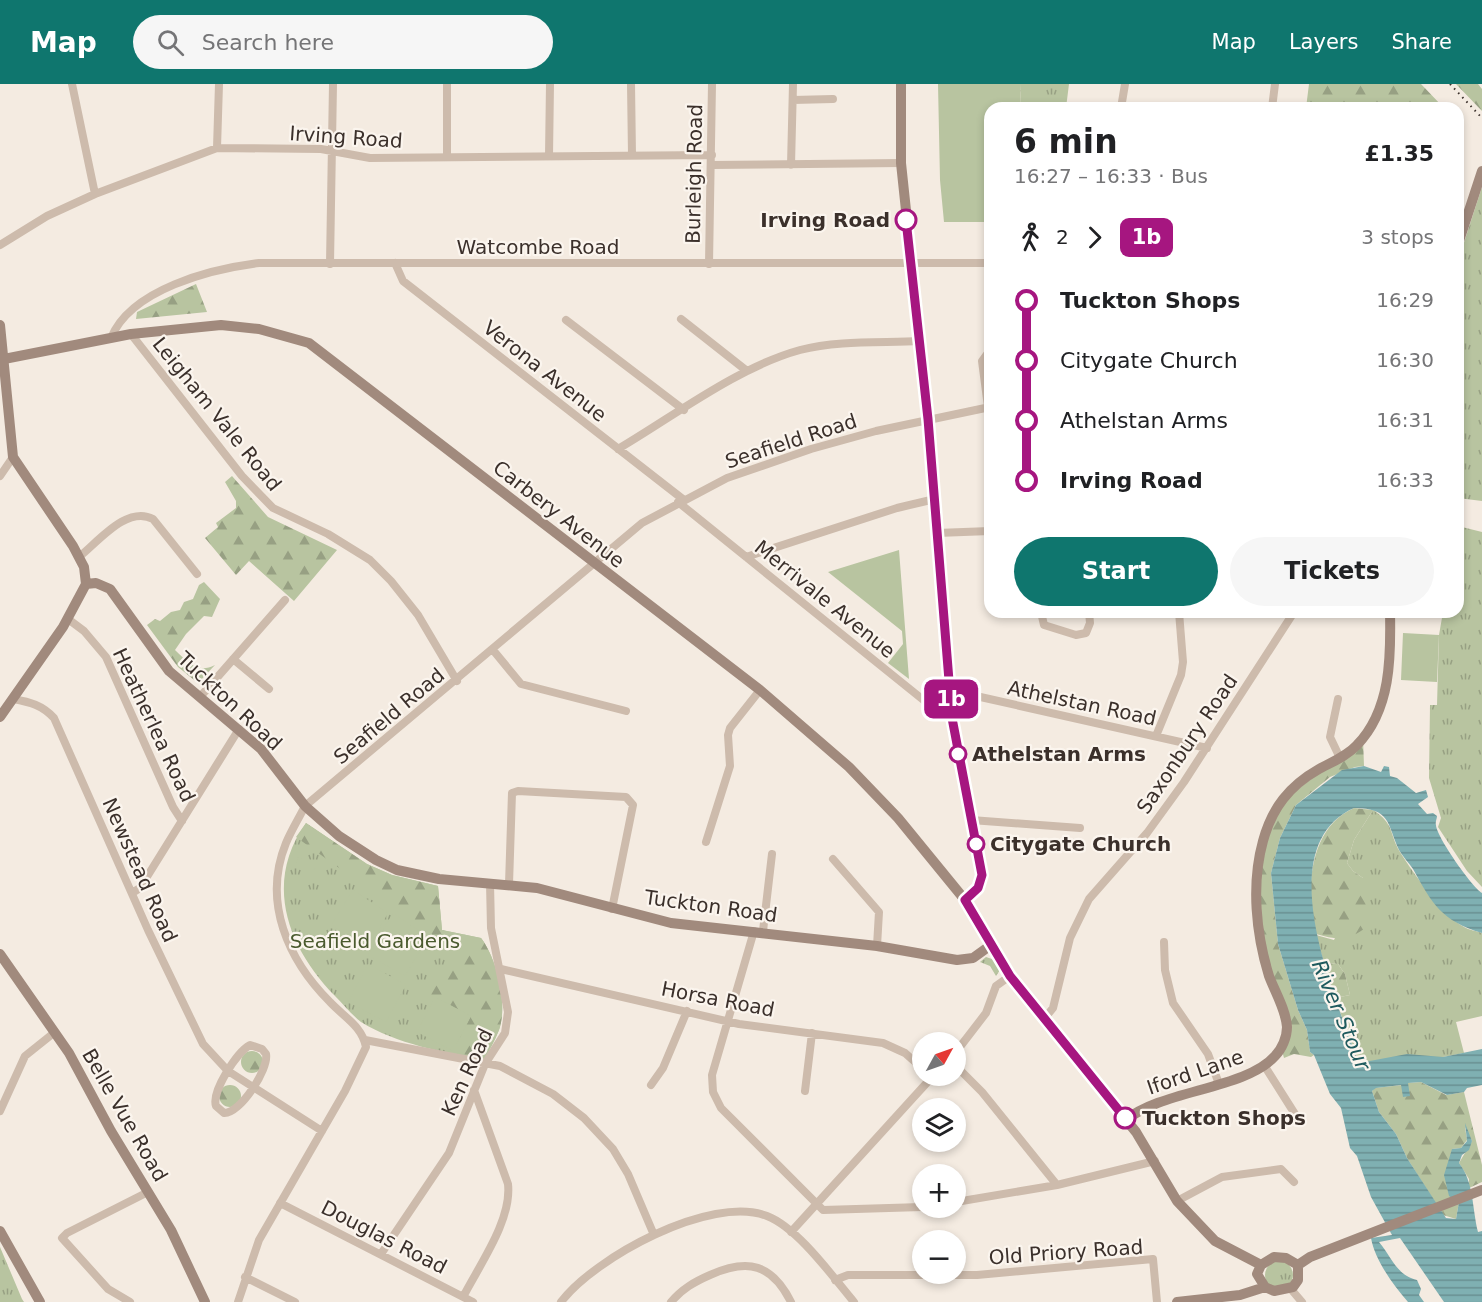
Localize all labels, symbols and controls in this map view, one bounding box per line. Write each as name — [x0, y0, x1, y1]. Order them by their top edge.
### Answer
search box — [133, 15, 553, 69]
text: Map — [30, 26, 97, 59]
icon: search — [154, 26, 187, 59]
text: Search here — [202, 30, 334, 55]
text: Map — [1212, 30, 1256, 54]
text: Layers — [1289, 30, 1358, 54]
text: Share — [1391, 30, 1452, 54]
street label: Burleigh Road — [681, 104, 707, 244]
street label: Irving Road — [289, 121, 403, 153]
text: 6 min — [1014, 122, 1118, 161]
text: £1.35 — [1364, 141, 1434, 166]
text: 16:27 – 16:33 · Bus — [1014, 164, 1208, 188]
place label: Irving Road — [760, 208, 890, 232]
marker: Irving Road — [895, 209, 917, 231]
icon: walk — [1014, 221, 1047, 254]
icon: forward — [1078, 221, 1111, 254]
text: 2 — [1056, 225, 1069, 249]
text: 1b — [1132, 225, 1161, 249]
text: 3 stops — [1361, 225, 1434, 249]
street label: Watcombe Road — [457, 235, 619, 259]
text: Tuckton Shops — [1060, 288, 1240, 313]
text: 16:29 — [1376, 288, 1434, 312]
street label: Verona Avenue — [478, 315, 612, 427]
street label: Leigham Vale Road — [148, 332, 286, 496]
text: Citygate Church — [1060, 348, 1238, 373]
text: 16:30 — [1376, 348, 1434, 372]
street label: Seafield Road — [722, 408, 860, 474]
text: Athelstan Arms — [1060, 408, 1228, 433]
text: 16:31 — [1376, 408, 1434, 432]
street label: Carbery Avenue — [489, 455, 629, 573]
text: Irving Road — [1060, 468, 1203, 493]
text: 16:33 — [1376, 468, 1434, 492]
street label: Merrivale Avenue — [750, 535, 900, 663]
button: Start — [1014, 537, 1218, 606]
button: Tickets — [1230, 537, 1434, 606]
street label: Heatherlea Road — [108, 644, 200, 806]
street label: Tuckton Road — [172, 646, 287, 755]
street label: Seafield Road — [329, 663, 449, 769]
street label: Saxonbury Road — [1131, 670, 1243, 818]
street label: Athelstan Road — [1005, 676, 1159, 730]
line badge: 1b — [924, 680, 978, 718]
text: 1b — [936, 687, 966, 711]
place label: Athelstan Arms — [972, 742, 1146, 766]
marker: Athelstan Arms — [949, 745, 967, 763]
street label: Newstead Road — [97, 794, 183, 946]
place label: Citygate Church — [990, 832, 1171, 856]
marker: Citygate Church — [967, 835, 985, 853]
street label: Tuckton Road — [642, 885, 779, 927]
park label: Seafield Gardens — [290, 929, 460, 953]
water label: River Stour — [1307, 956, 1376, 1075]
street label: Horsa Road — [659, 976, 777, 1022]
street label: Ken Road — [436, 1024, 498, 1120]
north arrow — [912, 1032, 966, 1086]
map controls — [912, 1032, 966, 1284]
street label: Belle Vue Road — [77, 1044, 173, 1186]
street label: Iford Lane — [1144, 1044, 1246, 1100]
button: layers — [912, 1098, 966, 1152]
place label: Tuckton Shops — [1142, 1106, 1306, 1130]
marker: Tuckton Shops — [1114, 1107, 1136, 1129]
button: + — [912, 1164, 966, 1218]
street label: Douglas Road — [317, 1195, 451, 1279]
button: − — [912, 1230, 966, 1284]
street label: Old Priory Road — [988, 1235, 1144, 1269]

